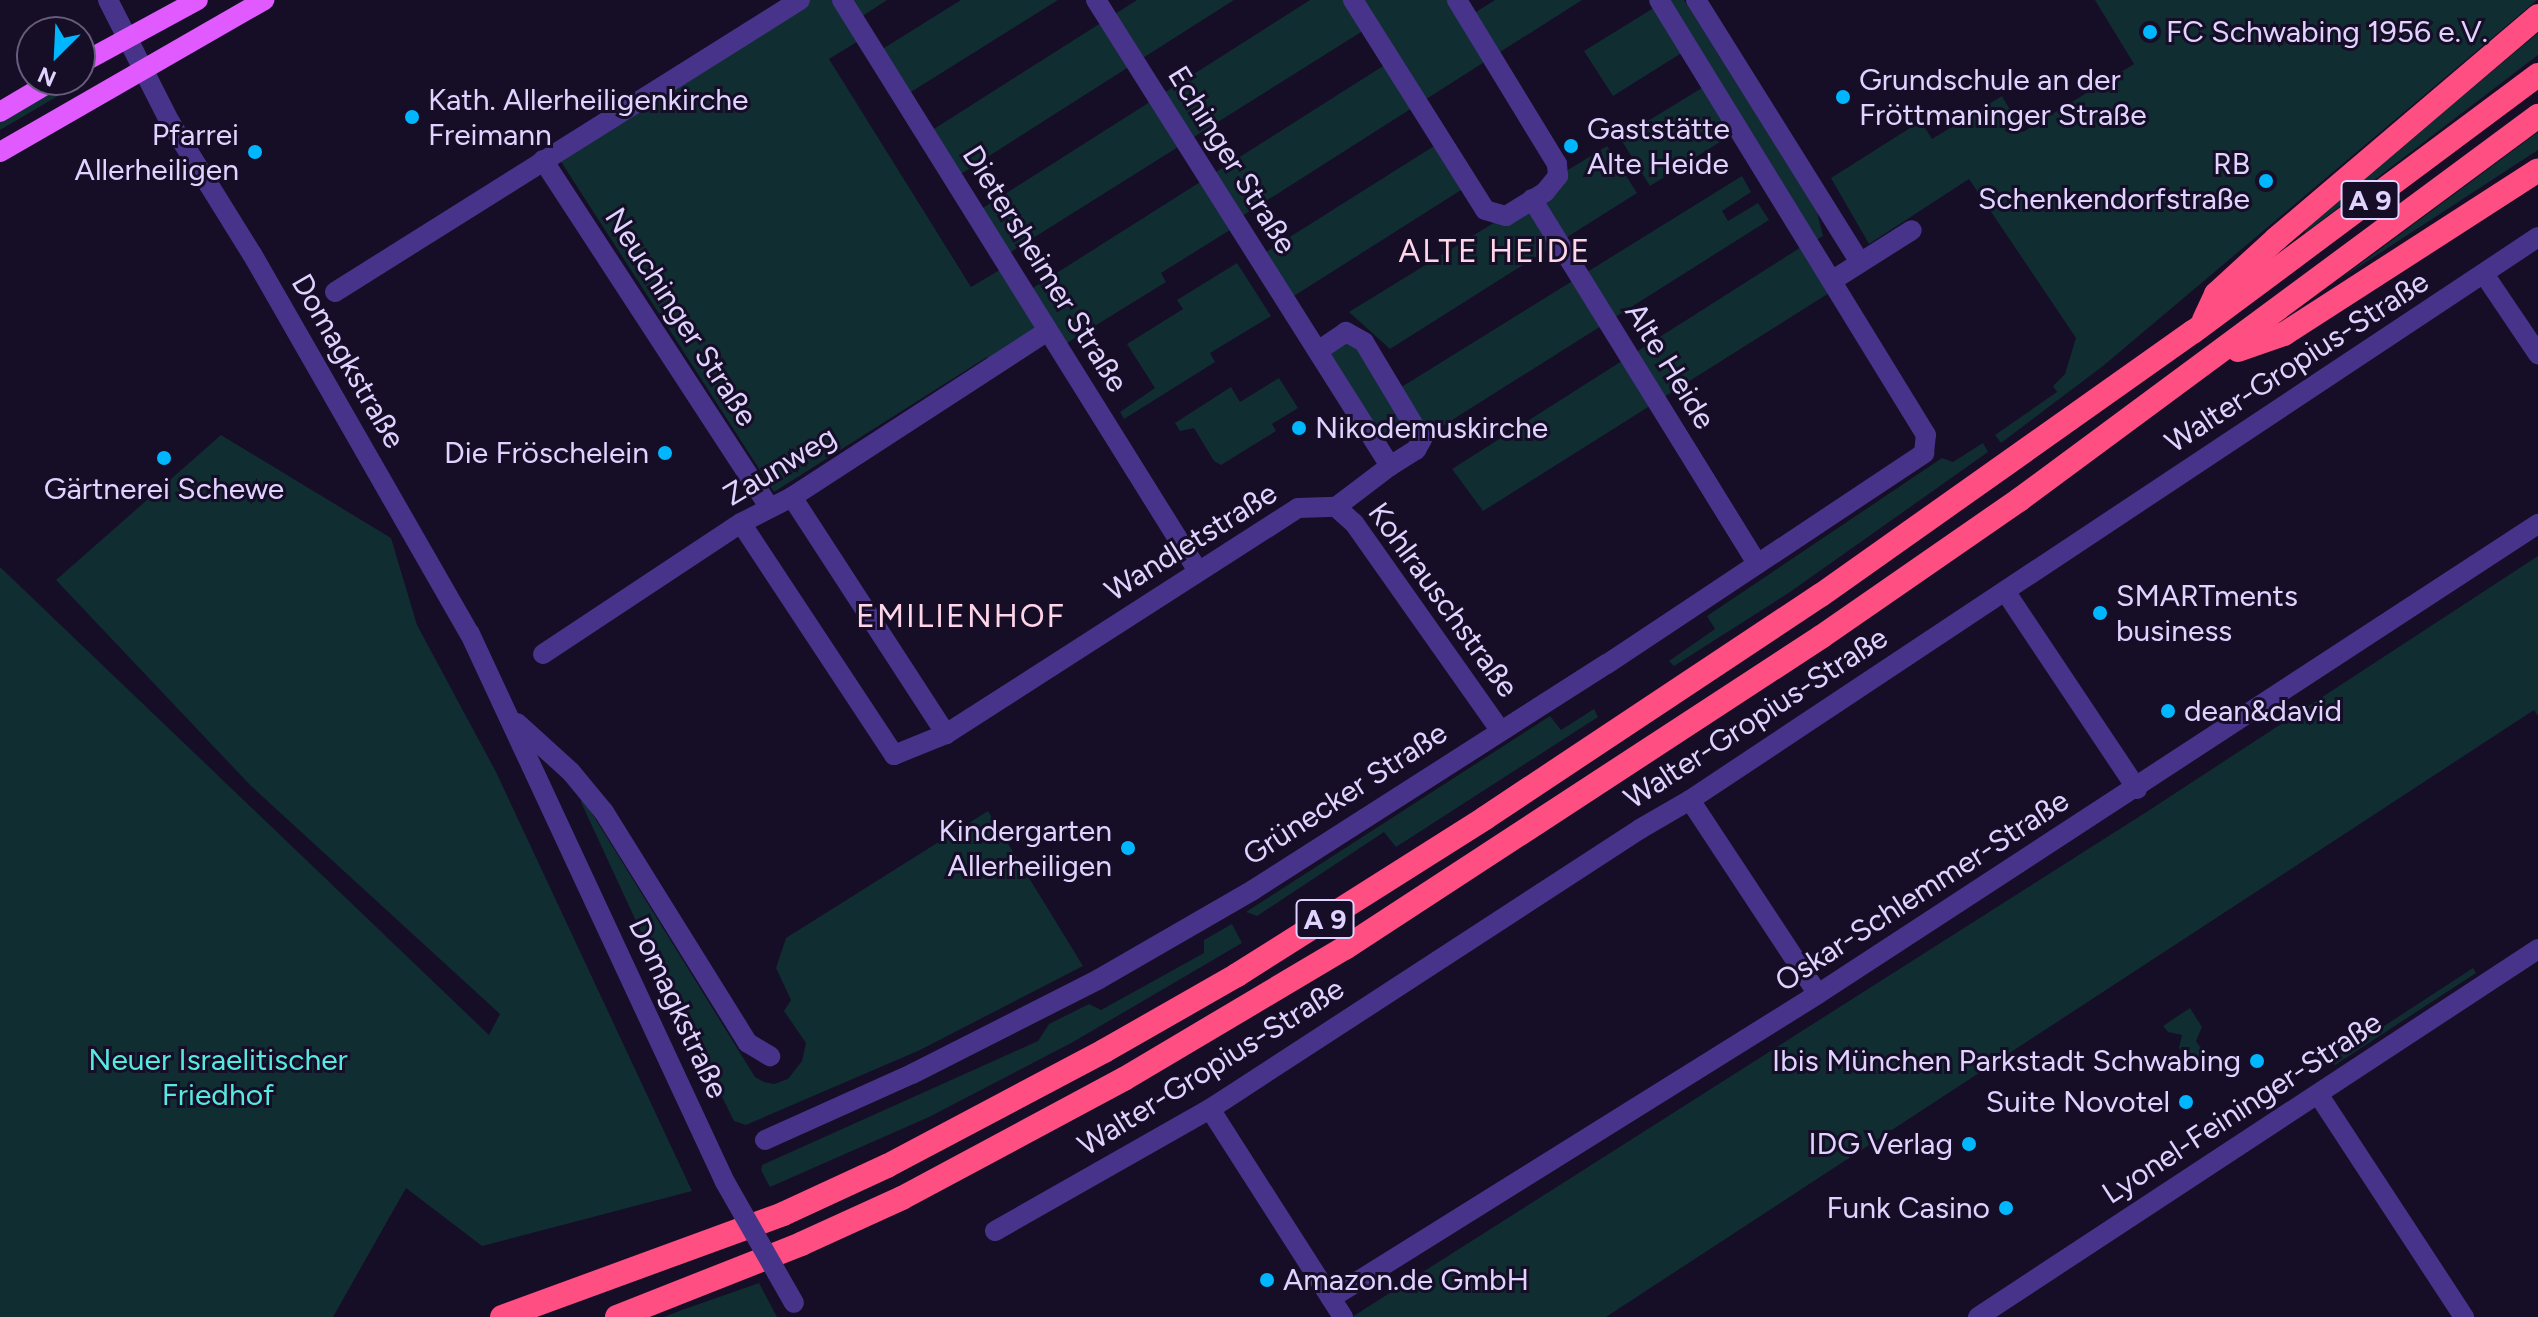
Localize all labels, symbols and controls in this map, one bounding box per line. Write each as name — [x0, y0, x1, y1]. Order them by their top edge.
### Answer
place label: FC Schwabing 1956 e.V. — [2166, 14, 2488, 50]
north arrow — [16, 16, 96, 96]
marker: FC Schwabing 1956 e.V. — [2141, 23, 2159, 41]
street label: Echinger Straße — [1160, 60, 1304, 260]
text: N — [34, 61, 60, 92]
place label: Grundschule an der Fröttmaninger Straße — [1859, 62, 2147, 132]
place label: Kath. Allerheiligenkirche Freimann — [428, 82, 748, 152]
marker: Grundschule an der Fröttmaninger Straße — [1834, 88, 1852, 106]
marker: Kath. Allerheiligenkirche Freimann — [403, 108, 421, 126]
place label: Gaststätte Alte Heide — [1587, 111, 1730, 182]
place label: Pfarrei Allerheiligen — [75, 117, 239, 188]
marker: Gaststätte Alte Heide — [1562, 137, 1580, 155]
street label: Dietersheimer Straße — [955, 139, 1135, 399]
marker: Pfarrei Allerheiligen — [246, 143, 264, 161]
place label: RB Schenkendorfstraße — [1978, 146, 2250, 216]
marker: RB Schenkendorfstraße — [2257, 172, 2275, 190]
road number: A 9 — [2340, 176, 2400, 224]
street label: Neuchinger Straße — [597, 201, 765, 433]
district label: ALTE HEIDE — [1398, 232, 1592, 270]
street label: Walter-Gropius-Straße — [2159, 263, 2435, 461]
street label: Domagkstraße — [284, 268, 412, 454]
street label: Alte Heide — [1617, 296, 1723, 436]
place label: Nikodemuskirche — [1315, 410, 1548, 446]
street label: Zaunweg — [717, 418, 843, 514]
marker: Nikodemuskirche — [1290, 419, 1308, 437]
place label: Die Fröschelein — [444, 435, 649, 471]
marker: Die Fröschelein — [656, 444, 674, 462]
marker: Gärtnerei Schewe — [155, 449, 173, 467]
place label: Gärtnerei Schewe — [44, 471, 284, 507]
street label: Wandletstraße — [1099, 475, 1283, 609]
street label: Kohlrauschstraße — [1360, 496, 1526, 704]
place label: SMARTments business — [2116, 578, 2298, 648]
district label: EMILIENHOF — [856, 597, 1066, 635]
marker: SMARTments business — [2091, 604, 2109, 622]
street label: Walter-Gropius-Straße — [1618, 619, 1894, 817]
place label: dean&david — [2184, 693, 2342, 729]
marker: dean&david — [2159, 702, 2177, 720]
street label: Grünecker Straße — [1236, 715, 1454, 873]
street label: Oskar-Schlemmer-Straße — [1769, 783, 2075, 999]
place label: Kindergarten Allerheiligen — [938, 813, 1112, 884]
marker: Kindergarten Allerheiligen — [1119, 839, 1137, 857]
road number: A 9 — [1295, 895, 1355, 943]
street label: Domagkstraße — [620, 912, 736, 1104]
street label: Walter-Gropius-Straße — [1071, 971, 1351, 1163]
street label: Lyonel-Feininger-Straße — [2096, 1004, 2388, 1212]
park label: Neuer Israelitischer Friedhof — [88, 1042, 348, 1112]
place label: Ibis München Parkstadt Schwabing — [1772, 1043, 2241, 1079]
marker: Ibis München Parkstadt Schwabing — [2248, 1052, 2266, 1070]
place label: Suite Novotel — [1986, 1084, 2170, 1120]
marker: Suite Novotel — [2177, 1093, 2195, 1111]
place label: IDG Verlag — [1808, 1126, 1953, 1162]
marker: IDG Verlag — [1960, 1135, 1978, 1153]
place label: Funk Casino — [1827, 1190, 1990, 1226]
marker: Funk Casino — [1997, 1199, 2015, 1217]
place label: Amazon.de GmbH — [1283, 1262, 1529, 1298]
marker: Amazon.de GmbH — [1258, 1271, 1276, 1289]

